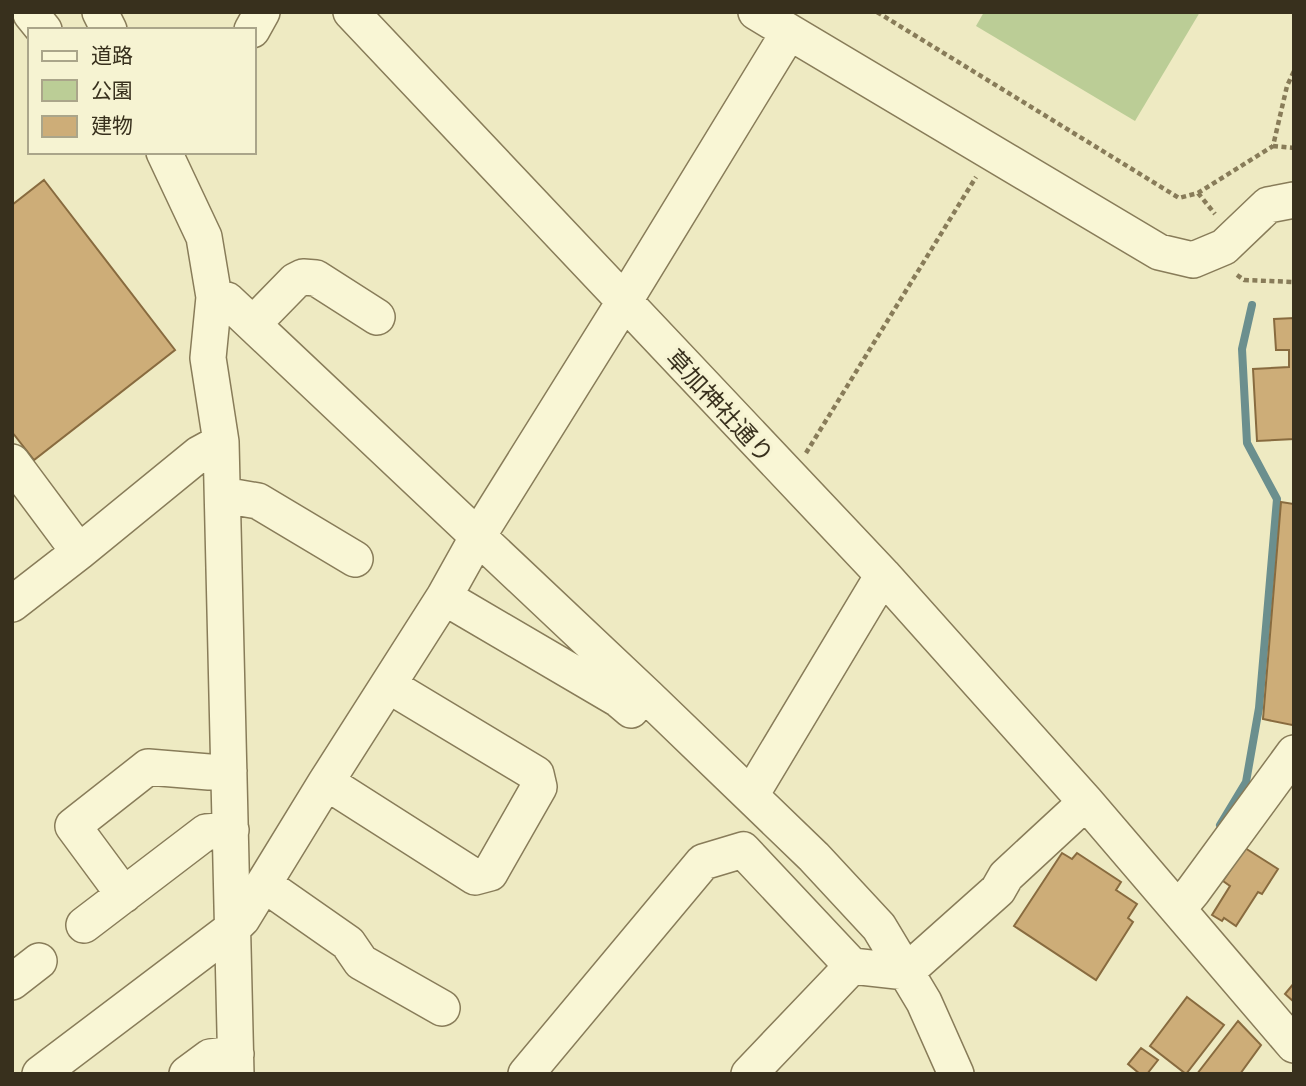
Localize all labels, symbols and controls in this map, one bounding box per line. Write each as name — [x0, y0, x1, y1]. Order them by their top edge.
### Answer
legend — [28, 28, 256, 154]
text: 道路 — [91, 40, 133, 68]
text: 公園 — [91, 75, 133, 103]
text: 建物 — [91, 110, 133, 138]
street label: 草加神社通り — [660, 341, 782, 469]

